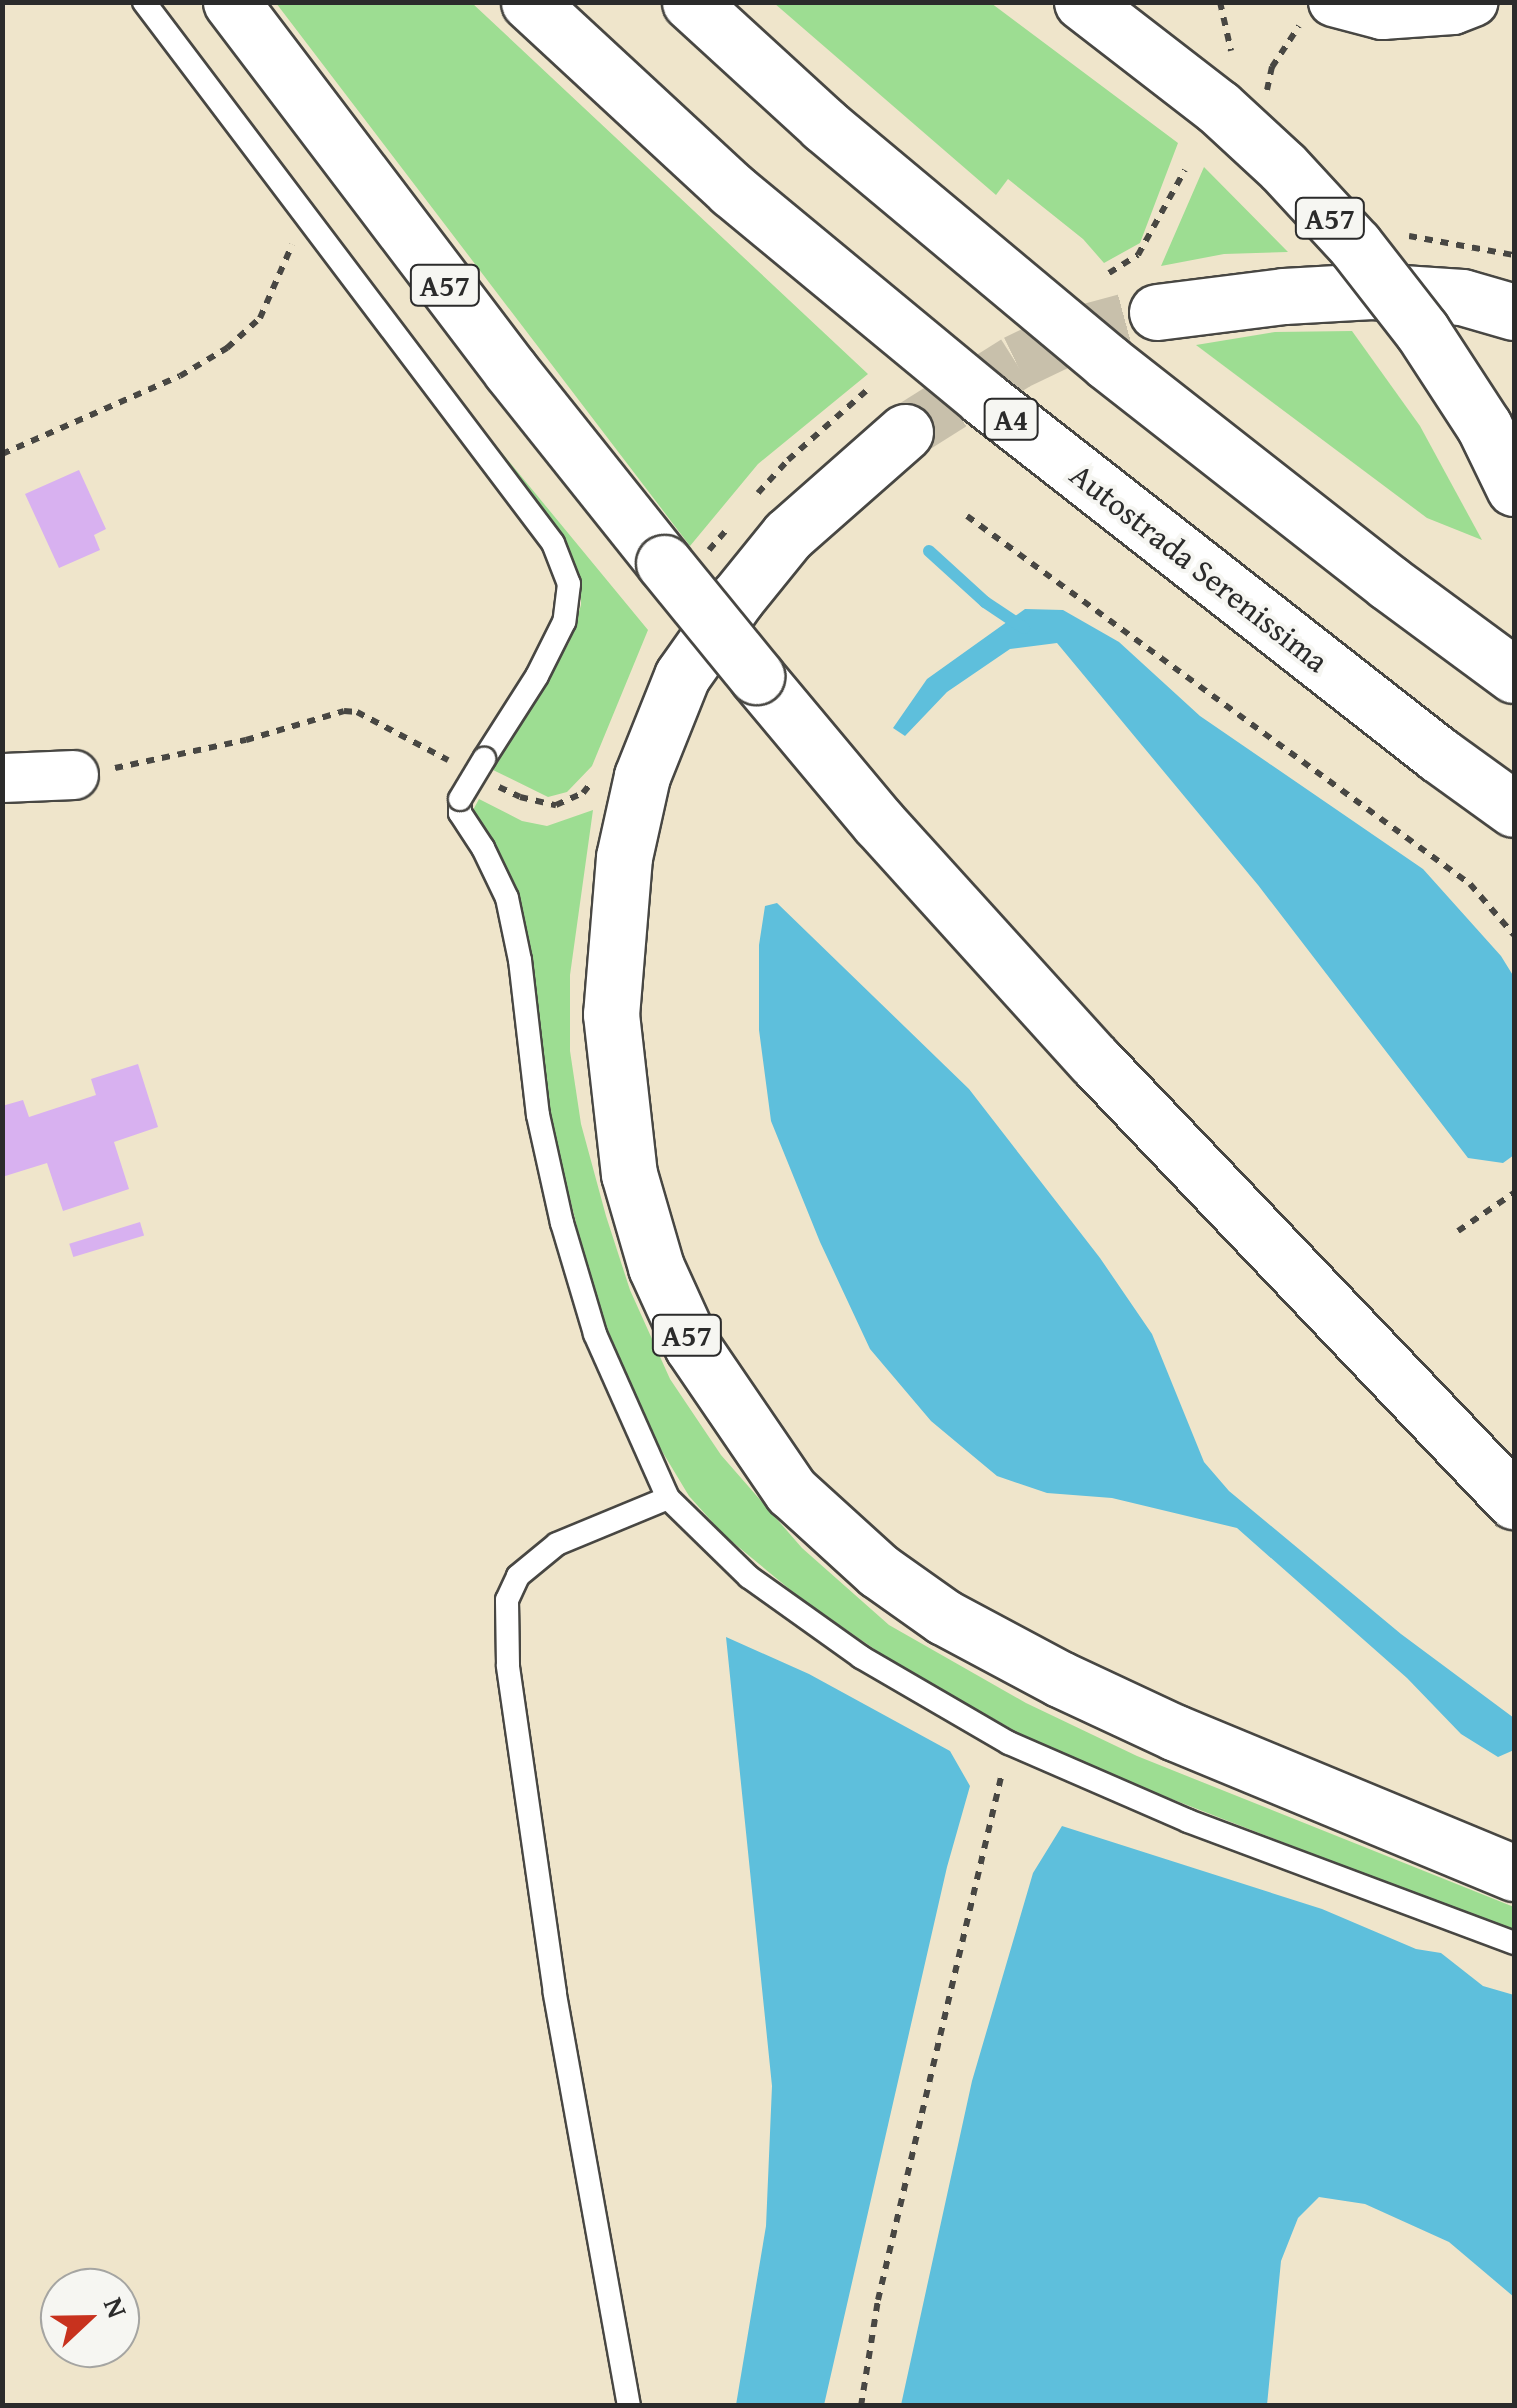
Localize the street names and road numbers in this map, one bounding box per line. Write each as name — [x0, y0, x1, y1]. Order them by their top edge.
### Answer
road number: A57 — [1292, 193, 1368, 243]
road number: A57 — [408, 260, 482, 310]
road number: A4 — [984, 394, 1038, 444]
street label: Autostrada Serenissima — [1062, 455, 1336, 681]
road number: A57 — [650, 1310, 724, 1360]

